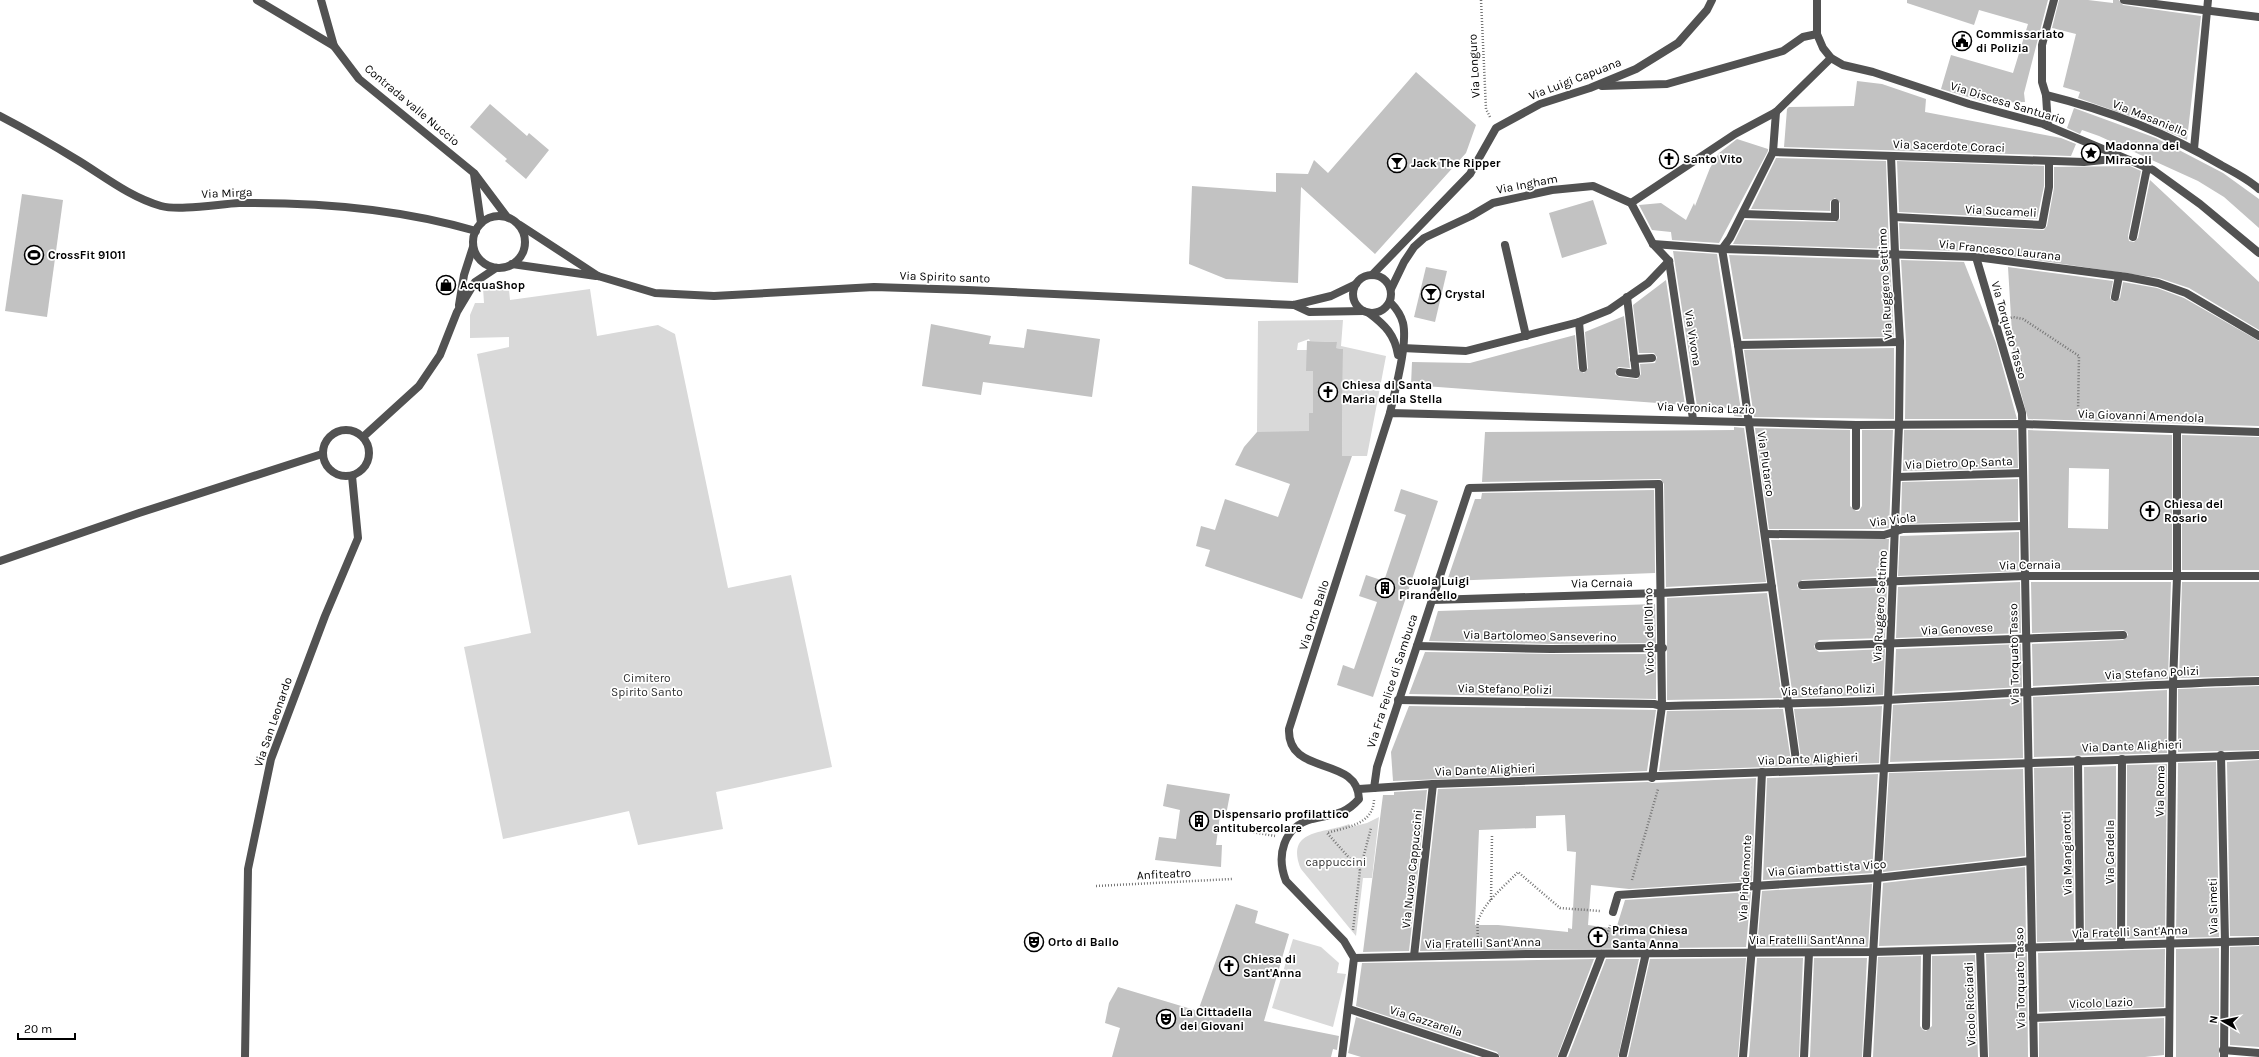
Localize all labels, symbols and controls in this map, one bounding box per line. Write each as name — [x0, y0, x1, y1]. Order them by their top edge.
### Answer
place label: Commissariato di Polizia — [1976, 27, 2064, 55]
public building icon: Commissariato di Polizia — [1951, 30, 1973, 52]
street label: Via Longuro — [1465, 34, 1483, 98]
street label: Via Luigi Capuana — [1527, 55, 1623, 103]
street label: Contrada valle Nuccio — [362, 61, 462, 149]
street label: Via Discesa Santuario — [1949, 79, 2067, 127]
street label: Via Masaniello — [2110, 97, 2190, 139]
street label: Via Sacerdote Coraci — [1893, 137, 2005, 155]
place label: Madonna dei Miracoli — [2105, 139, 2179, 167]
place icon: Madonna dei Miracoli — [2080, 142, 2102, 164]
church icon: Santo Vito — [1658, 148, 1680, 170]
bar icon: Jack The Ripper — [1386, 152, 1408, 174]
place label: Santo Vito — [1683, 152, 1743, 166]
place label: Jack The Ripper — [1411, 156, 1501, 170]
street label: Via Ingham — [1495, 171, 1559, 197]
street label: Via Mirga — [201, 185, 253, 201]
street label: Via Sucameli — [1965, 202, 2037, 220]
street label: Via Ruggero Settimo — [1875, 228, 1895, 340]
street label: Via Francesco Laurana — [1938, 237, 2062, 263]
sports icon: CrossFit 91011 — [23, 244, 45, 266]
place label: CrossFit 91011 — [48, 248, 126, 262]
street label: Via Spirito santo — [899, 268, 991, 286]
shop icon: AcquaShop — [435, 274, 457, 296]
place label: AcquaShop — [460, 278, 525, 292]
street label: Via Torquato Tasso — [1988, 279, 2030, 381]
bar icon: Crystal — [1420, 283, 1442, 305]
place label: Crystal — [1445, 287, 1485, 301]
street label: Via Vivona — [1682, 309, 1704, 367]
place label: Chiesa di Santa Maria della Stella — [1342, 378, 1442, 406]
church icon: Chiesa di Santa Maria della Stella — [1317, 381, 1339, 403]
street label: Via Veronica Lazio — [1657, 399, 1755, 417]
street label: Via Giovanni Amendola — [2078, 407, 2204, 425]
street label: Via Plutarco — [1755, 431, 1777, 497]
street label: Via Dietro Op. Santa — [1905, 454, 2013, 472]
place label: Chiesa del Rosario — [2164, 497, 2223, 525]
church icon: Chiesa del Rosario — [2139, 500, 2161, 522]
street label: Via Viola — [1869, 510, 1917, 530]
street label: Via Ruggero Settimo — [1870, 550, 1890, 662]
street label: Via Cernaia — [1999, 557, 2061, 573]
place label: Scuola Luigi Pirandello — [1399, 574, 1469, 602]
street label: Via Cernaia — [1571, 575, 1633, 591]
building icon: Scuola Luigi Pirandello — [1374, 577, 1396, 599]
street label: Via Orto Ballo — [1296, 578, 1332, 652]
street label: Vicolo dell'Olmo — [1641, 588, 1657, 674]
street label: Via Torquato Tasso — [2006, 603, 2022, 705]
street label: Via Fra Felice di Sambuca — [1364, 612, 1420, 750]
street label: Via Genovese — [1921, 620, 1993, 638]
street label: Via Bartolomeo Sanseverino — [1463, 628, 1617, 644]
street label: Via Stefano Polizi — [2104, 664, 2200, 682]
park label: Cimitero Spirito Santo — [611, 671, 683, 699]
street label: Via San Leonardo — [251, 675, 295, 769]
street label: Via Stefano Polizi — [1458, 681, 1552, 697]
street label: Via Stefano Polizi — [1781, 681, 1875, 699]
street label: Via Dante Alighieri — [2081, 737, 2183, 755]
street label: Via Dante Alighieri — [1757, 750, 1859, 768]
street label: Via Dante Alighieri — [1434, 761, 1536, 779]
street label: Via Roma — [2153, 765, 2167, 817]
place label: Dispensario profilattico antitubercolare — [1213, 807, 1349, 835]
street label: Via Nuova Cappuccini — [1399, 809, 1425, 929]
building icon: Dispensario profilattico antitubercolare — [1188, 810, 1210, 832]
street label: Via Mangiarotti — [2059, 811, 2075, 895]
street label: Via Cardella — [2103, 820, 2117, 884]
street label: Via Pindemonte — [1736, 835, 1754, 921]
park label: cappuccini — [1306, 855, 1366, 869]
street label: Via Giambattista Vico — [1767, 857, 1887, 879]
street label: Anfiteatro — [1136, 866, 1192, 882]
street label: Via Simeti — [2206, 878, 2220, 934]
place label: Prima Chiesa Santa Anna — [1612, 923, 1688, 951]
street label: Via Fratelli Sant'Anna — [2072, 923, 2188, 941]
church icon: Prima Chiesa Santa Anna — [1587, 926, 1609, 948]
street label: Via Torquato Tasso — [2012, 927, 2028, 1029]
theatre icon: Orto di Ballo — [1023, 931, 1045, 953]
street label: Via Fratelli Sant'Anna — [1749, 933, 1865, 947]
place label: Orto di Ballo — [1048, 935, 1119, 949]
street label: Via Fratelli Sant'Anna — [1425, 935, 1541, 951]
place label: Chiesa di Sant'Anna — [1243, 952, 1302, 980]
church icon: Chiesa di Sant'Anna — [1218, 955, 1240, 977]
street label: Vicolo Ricciardi — [1962, 962, 1978, 1046]
street label: Vicolo Lazio — [2069, 995, 2133, 1011]
north arrow — [2203, 1001, 2243, 1041]
street label: Via Gazzarella — [1388, 1003, 1464, 1039]
place label: La Cittadella dei Giovani — [1180, 1005, 1252, 1033]
theatre icon: La Cittadella dei Giovani — [1155, 1008, 1177, 1030]
scale bar — [18, 1015, 75, 1041]
text: N — [2207, 1015, 2221, 1024]
text: 20 m — [24, 1022, 52, 1036]

